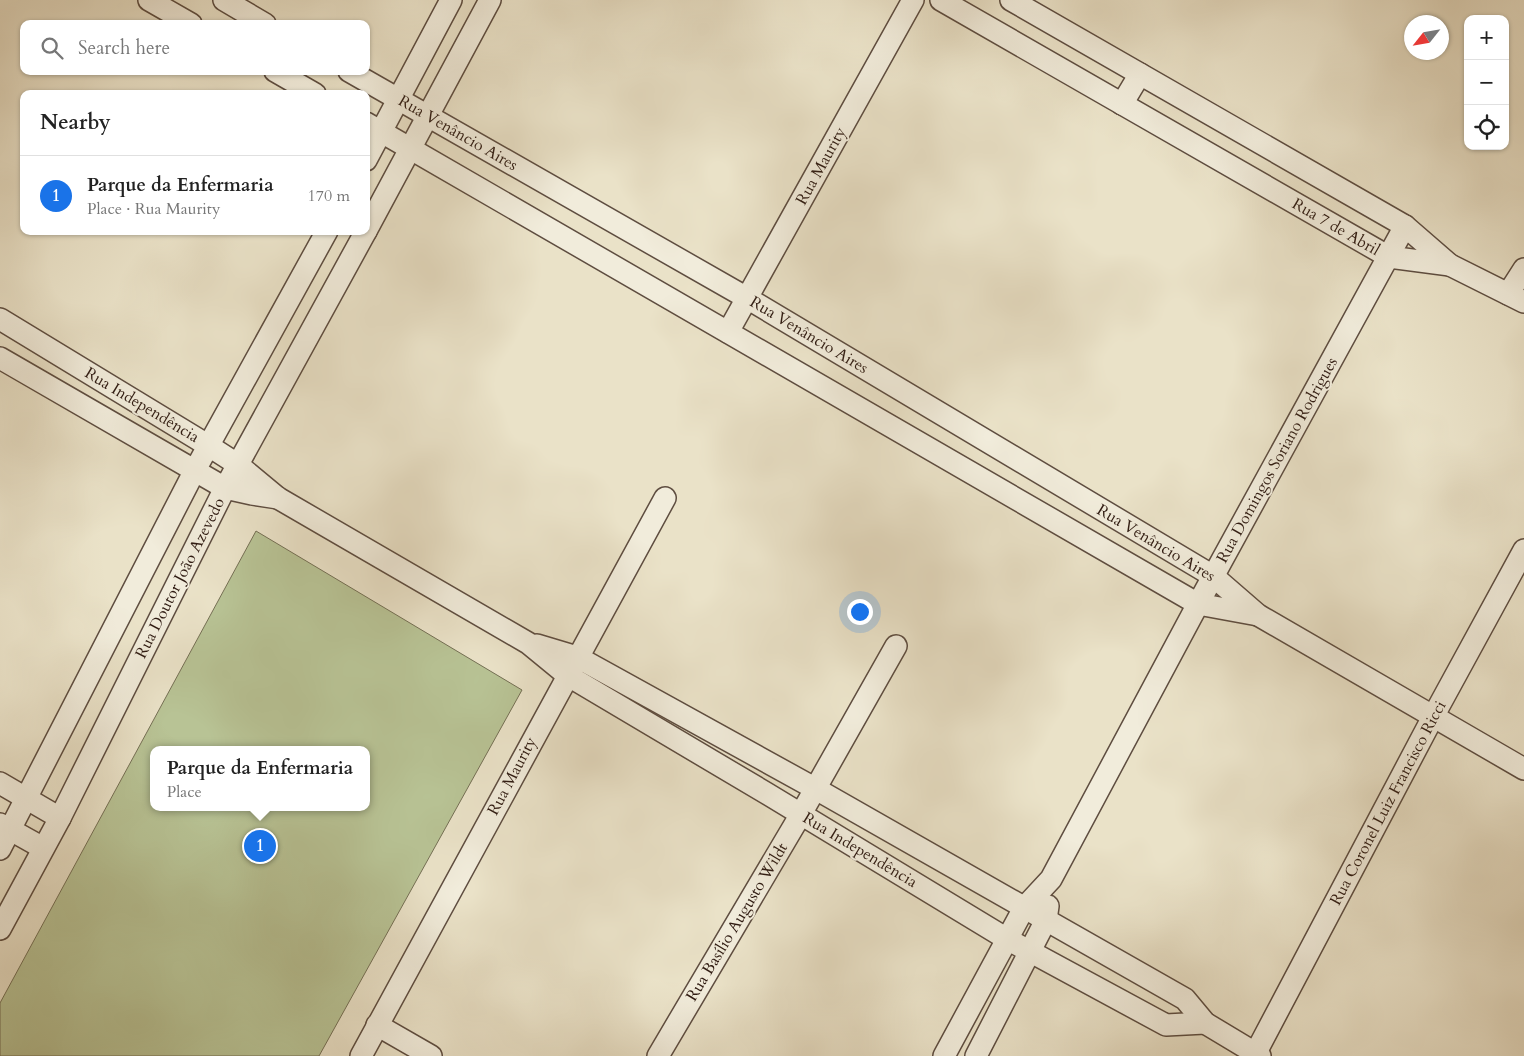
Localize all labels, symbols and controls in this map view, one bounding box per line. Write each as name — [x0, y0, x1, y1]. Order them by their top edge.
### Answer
north arrow — [1404, 15, 1449, 60]
map controls — [1464, 15, 1509, 150]
button: + — [1464, 15, 1509, 60]
search box — [20, 20, 370, 75]
icon: search — [38, 34, 66, 62]
text: Search here — [78, 35, 170, 61]
button: − — [1464, 60, 1509, 105]
street label: Rua Venâncio Aires — [394, 90, 522, 176]
button: locate — [1464, 105, 1509, 150]
text: Nearby — [40, 108, 111, 137]
street label: Rua Maurity — [791, 123, 852, 209]
text: Parque da Enfermaria — [87, 172, 274, 198]
text: 1 — [52, 185, 60, 207]
text: 170 m — [308, 185, 350, 207]
street label: Rua 7 de Abril — [1288, 193, 1384, 261]
text: Place · Rua Maurity — [87, 198, 220, 220]
street label: Rua Venâncio Aires — [746, 291, 872, 379]
street label: Rua Domingos Soriano Rodrigues — [1211, 353, 1343, 567]
street label: Rua Independência — [81, 362, 203, 448]
street label: Rua Doutor João Azevedo — [130, 494, 230, 662]
street label: Rua Venâncio Aires — [1093, 499, 1219, 587]
your location — [847, 599, 873, 625]
street label: Rua Coronel Luiz Francisco Ricci — [1325, 696, 1452, 909]
street label: Rua Maurity — [482, 733, 542, 819]
popup — [150, 746, 370, 811]
text: Parque da Enfermaria — [167, 755, 353, 781]
text: Place — [167, 781, 202, 803]
street label: Rua Independência — [799, 807, 921, 893]
pin: 1 — [244, 827, 276, 865]
street label: Rua Basílio Augusto Wildt — [681, 839, 793, 1005]

